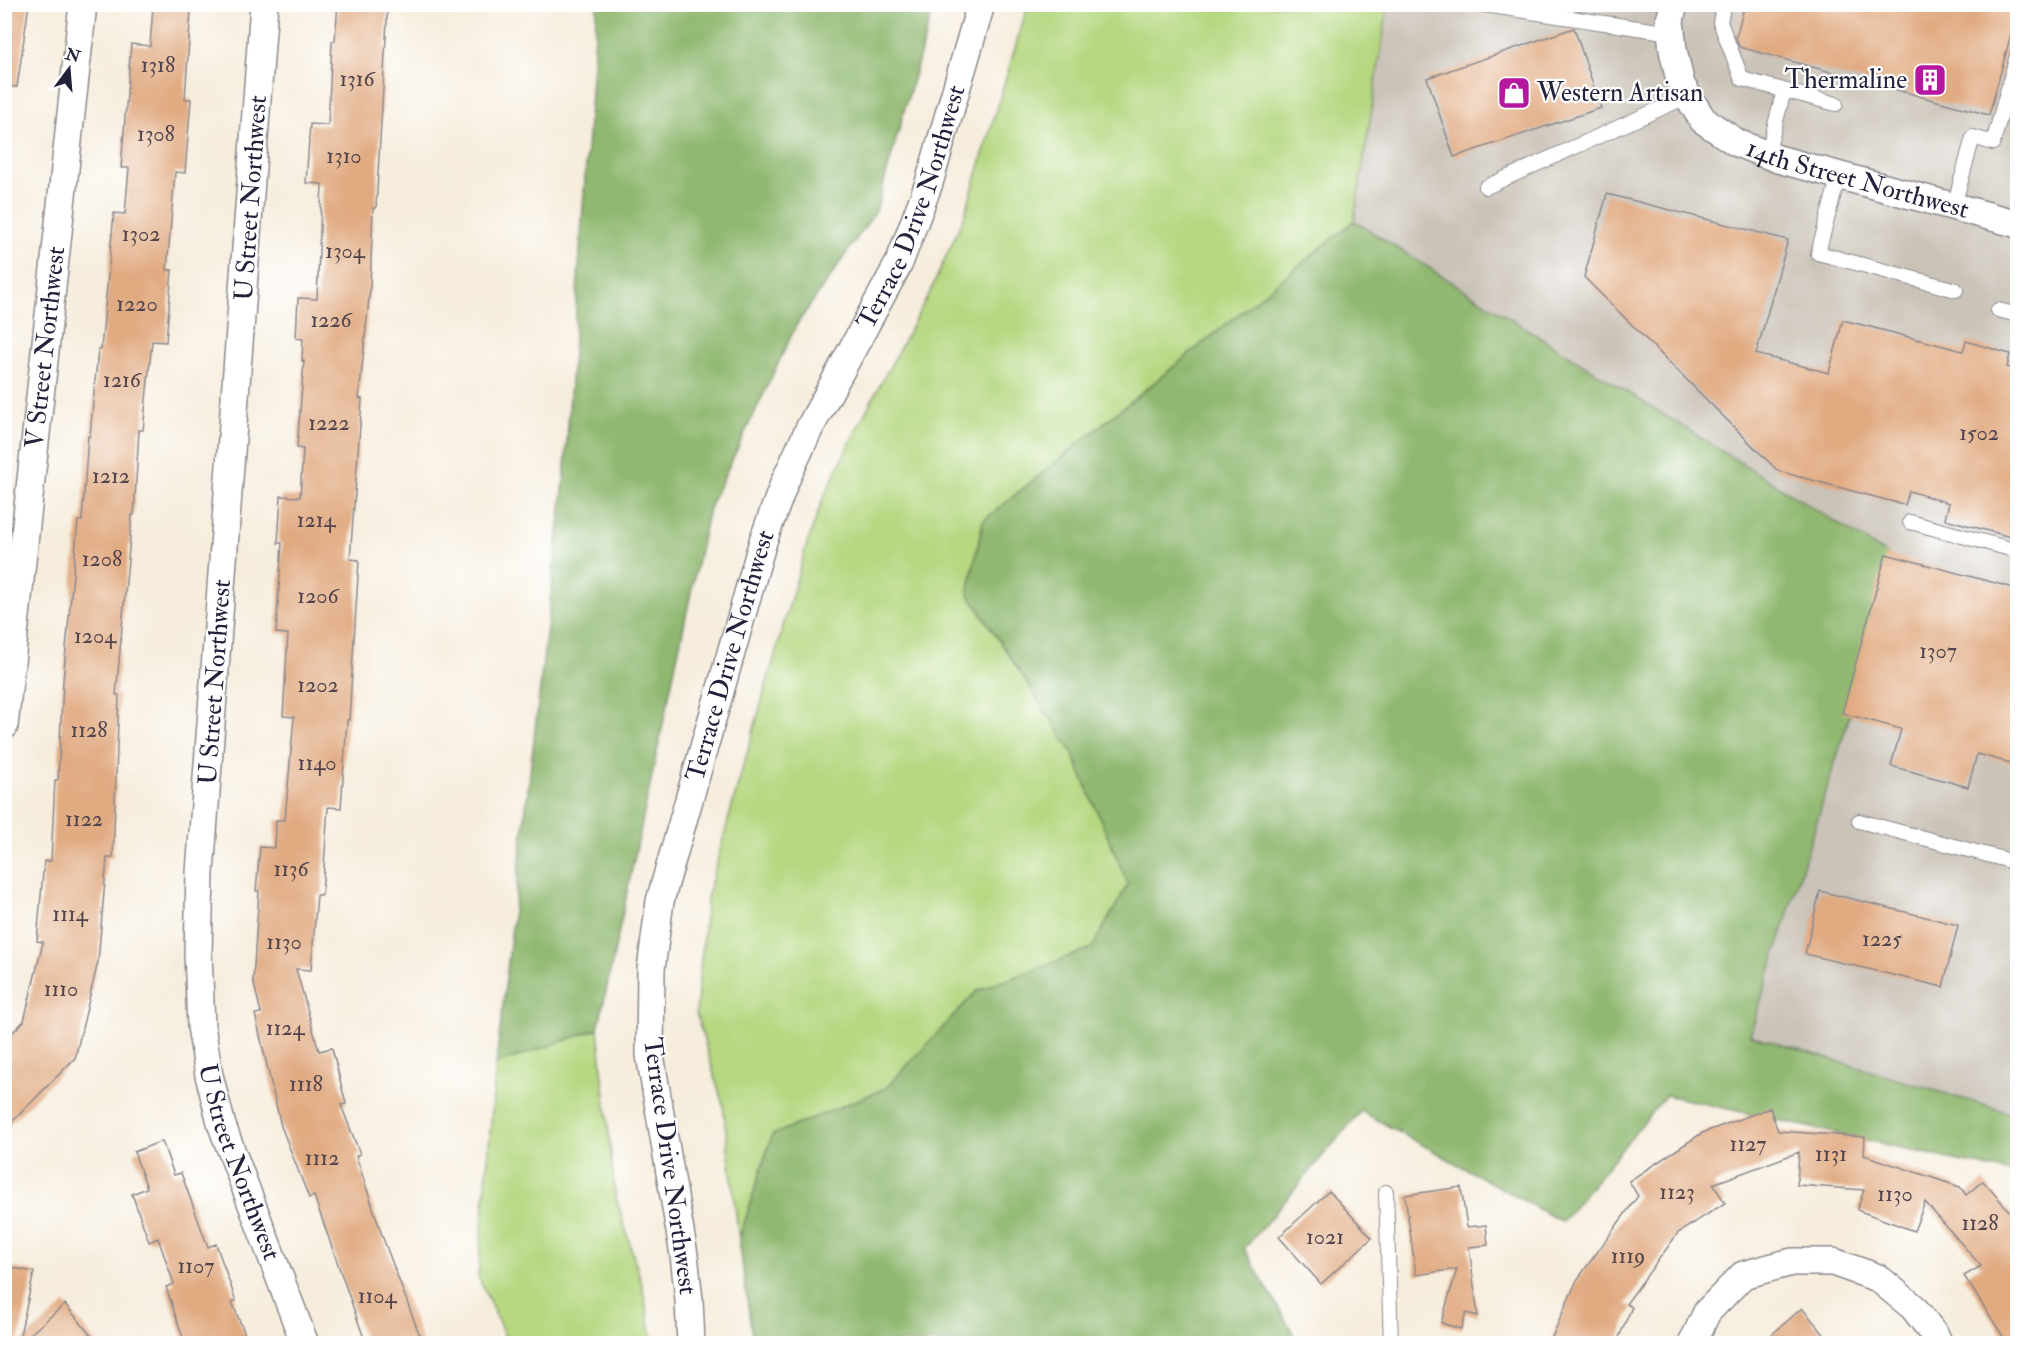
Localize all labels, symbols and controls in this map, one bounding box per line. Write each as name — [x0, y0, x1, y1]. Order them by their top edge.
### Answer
north arrow — [39, 39, 99, 99]
text: N — [62, 44, 83, 67]
house number: 1318 — [141, 51, 175, 79]
building icon: Thermaline — [1912, 62, 1948, 98]
place label: Thermaline — [1785, 64, 1907, 96]
house number: 1316 — [339, 65, 376, 93]
shop icon: Western Artisan — [1496, 75, 1532, 111]
place label: Western Artisan — [1536, 77, 1703, 109]
street label: Terrace Drive Northwest — [850, 81, 973, 335]
street label: U Street Northwest — [228, 94, 274, 302]
house number: 1308 — [137, 120, 175, 148]
street label: 14th Street Northwest — [1742, 132, 1972, 226]
house number: 1310 — [326, 142, 362, 170]
house number: 1302 — [122, 220, 160, 248]
house number: 1304 — [325, 237, 366, 265]
street label: V Street Northwest — [19, 245, 72, 450]
house number: 1220 — [116, 290, 158, 318]
house number: 1226 — [310, 306, 354, 334]
house number: 1216 — [103, 366, 143, 394]
house number: 1222 — [308, 409, 350, 437]
house number: 1502 — [1959, 419, 1999, 447]
house number: 1212 — [92, 462, 130, 490]
house number: 1214 — [297, 506, 336, 534]
street label: Terrace Drive Northwest — [679, 526, 782, 785]
house number: 1208 — [82, 545, 122, 573]
street label: U Street Northwest — [192, 578, 238, 786]
house number: 1206 — [297, 582, 341, 610]
house number: 1204 — [74, 622, 117, 650]
house number: 1307 — [1919, 637, 1957, 665]
house number: 1202 — [297, 671, 339, 699]
house number: 1128 — [70, 716, 108, 744]
house number: 1140 — [298, 749, 336, 777]
house number: 1122 — [65, 805, 103, 833]
house number: 1136 — [273, 855, 311, 883]
house number: 1114 — [52, 900, 89, 928]
house number: 1225 — [1862, 925, 1902, 953]
house number: 1130 — [266, 928, 302, 956]
house number: 1110 — [44, 975, 78, 1003]
house number: 1124 — [266, 1014, 305, 1042]
street label: Terrace Drive Northwest — [636, 1035, 704, 1297]
street label: U Street Northwest — [191, 1061, 288, 1265]
house number: 1118 — [289, 1070, 323, 1098]
house number: 1127 — [1730, 1130, 1766, 1158]
house number: 1131 — [1815, 1140, 1847, 1168]
house number: 1112 — [305, 1144, 339, 1172]
house number: 1123 — [1659, 1178, 1695, 1206]
house number: 1130 — [1877, 1180, 1913, 1208]
house number: 1128 — [1961, 1209, 1999, 1237]
house number: 1021 — [1306, 1223, 1344, 1251]
house number: 1119 — [1611, 1242, 1645, 1270]
house number: 1107 — [178, 1252, 214, 1280]
house number: 1104 — [358, 1282, 397, 1310]

